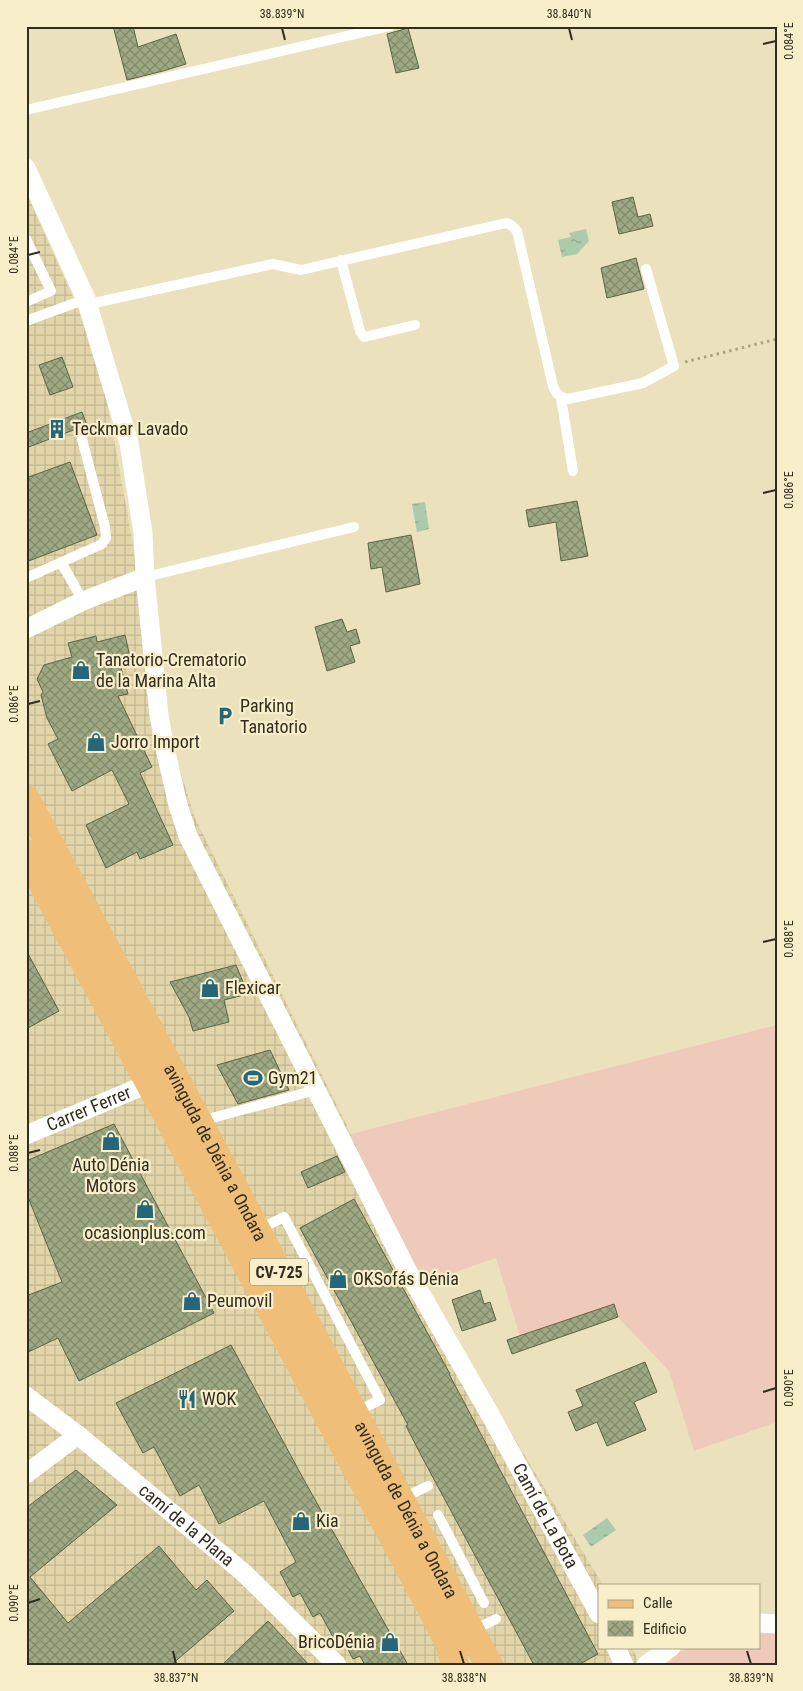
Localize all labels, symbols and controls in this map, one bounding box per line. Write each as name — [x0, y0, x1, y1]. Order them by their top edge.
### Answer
text: 38.839°N — [260, 7, 304, 21]
text: 38.840°N — [547, 7, 591, 21]
text: 0.084°E — [782, 22, 796, 60]
text: 0.084°E — [7, 236, 21, 274]
building icon: Teckmar Lavado — [46, 418, 68, 440]
place label: Teckmar Lavado — [72, 418, 188, 439]
text: 0.086°E — [782, 471, 796, 509]
place label: Tanatorio-Crematorio de la Marina Alta — [96, 649, 247, 691]
shop icon: Tanatorio-Crematorio de la Marina Alta — [70, 659, 92, 681]
text: 0.086°E — [7, 685, 21, 723]
place label: Parking Tanatorio — [240, 695, 307, 737]
parking icon: Parking Tanatorio — [214, 705, 236, 727]
shop icon: Jorro Import — [85, 731, 107, 753]
place label: Jorro Import — [111, 731, 200, 752]
text: 0.088°E — [782, 920, 796, 958]
shop icon: Flexicar — [199, 977, 221, 999]
place label: Flexicar — [225, 977, 281, 998]
street label: avinguda de Dénia a Ondara — [160, 1060, 271, 1245]
sports icon: Gym21 — [242, 1067, 264, 1089]
place label: Gym21 — [268, 1067, 317, 1088]
street label: Carrer Ferrer — [43, 1081, 134, 1135]
shop icon: Auto Dénia Motors — [100, 1130, 122, 1152]
text: 0.088°E — [7, 1134, 21, 1172]
place label: Auto Dénia Motors — [72, 1154, 150, 1196]
shop icon: ocasionplus.com — [134, 1198, 156, 1220]
place label: ocasionplus.com — [84, 1222, 206, 1243]
road number: CV-725 — [250, 1258, 308, 1286]
shop icon: OKSofás Dénia — [327, 1268, 349, 1290]
place label: OKSofás Dénia — [353, 1268, 459, 1289]
shop icon: Peumovil — [181, 1290, 203, 1312]
place label: Peumovil — [207, 1290, 272, 1311]
text: 0.090°E — [782, 1369, 796, 1407]
restaurant icon: WOK — [176, 1388, 198, 1410]
place label: WOK — [202, 1388, 237, 1409]
street label: avinguda de Dénia a Ondara — [351, 1417, 462, 1602]
street label: Camí de La Bota — [509, 1459, 583, 1572]
street label: camí de la Plana — [135, 1479, 239, 1570]
shop icon: Kia — [290, 1510, 312, 1532]
place label: Kia — [316, 1510, 339, 1531]
text: 0.090°E — [7, 1584, 21, 1622]
legend — [598, 1584, 760, 1648]
text: Calle — [643, 1594, 673, 1612]
text: Edificio — [643, 1620, 686, 1638]
place label: BricoDénia — [298, 1631, 375, 1652]
shop icon: BricoDénia — [379, 1631, 401, 1653]
text: 38.837°N — [154, 1671, 198, 1685]
text: 38.838°N — [442, 1671, 486, 1685]
text: 38.839°N — [729, 1671, 773, 1685]

